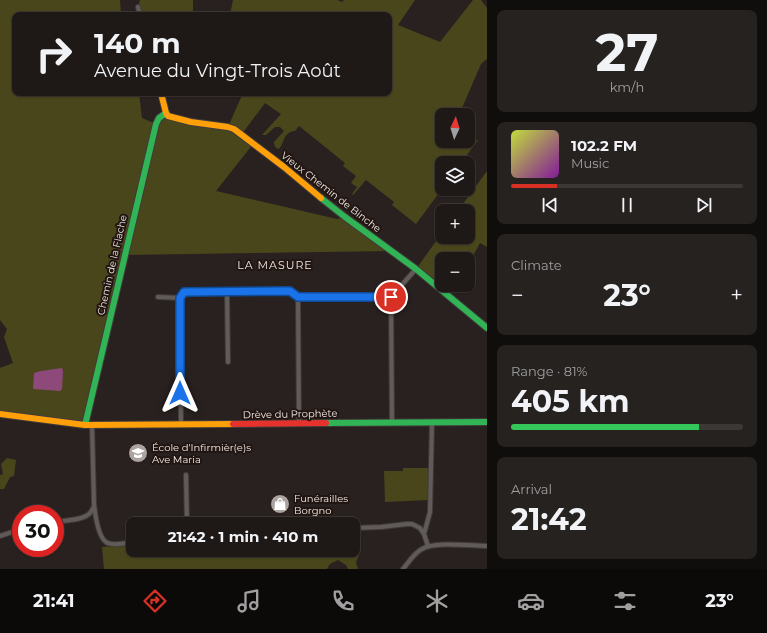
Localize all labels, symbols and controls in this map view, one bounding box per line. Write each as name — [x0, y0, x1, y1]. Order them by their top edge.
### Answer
text: 27 — [596, 21, 658, 84]
text: 140 m — [94, 26, 181, 60]
icon: right — [28, 28, 80, 80]
text: Avenue du Vingt-Trois Août — [94, 60, 341, 82]
text: km/h — [610, 79, 644, 95]
north arrow — [435, 108, 475, 148]
map controls — [435, 108, 475, 292]
text: 102.2 FM — [571, 136, 637, 155]
street label: Vieux Chemin de Binche — [278, 149, 384, 235]
text: Music — [571, 155, 609, 171]
button: layers — [435, 156, 475, 196]
icon: previous — [539, 194, 561, 216]
icon: pause — [616, 194, 638, 216]
icon: next — [693, 194, 715, 216]
button: + — [435, 204, 475, 244]
street label: Chemin de la Flache — [94, 214, 130, 316]
button: − — [435, 252, 475, 292]
text: Climate — [511, 257, 562, 273]
district label: LA MASURE — [237, 258, 313, 272]
text: 23° — [603, 277, 651, 314]
pin — [374, 280, 408, 314]
text: − — [511, 282, 524, 309]
text: + — [730, 282, 743, 309]
icon: arrive — [380, 286, 402, 308]
text: Range · 81% — [511, 363, 587, 379]
position arrow — [159, 372, 201, 414]
text: 405 km — [511, 383, 629, 420]
street label: Drève du Prophète — [243, 407, 337, 421]
place label: École d'Infirmièr(e)s Ave Maria — [152, 441, 251, 466]
school or university icon: École d'Infirmièr(e)s Ave Maria — [127, 442, 149, 464]
text: Arrival — [511, 481, 552, 497]
place label: Funérailles Borgno — [294, 492, 348, 517]
shop icon: Funérailles Borgno — [269, 493, 291, 515]
text: 21:42 — [511, 501, 587, 538]
speed limit sign: 30 — [12, 505, 64, 557]
text: 21:42 · 1 min · 410 m — [168, 527, 318, 546]
icon: directions — [141, 587, 169, 615]
icon: music — [235, 587, 263, 615]
icon: phone — [329, 587, 357, 615]
icon: climate — [423, 587, 451, 615]
icon: car — [517, 587, 545, 615]
icon: filters — [611, 587, 639, 615]
text: 21:41 — [33, 590, 74, 612]
text: 23° — [705, 590, 734, 612]

